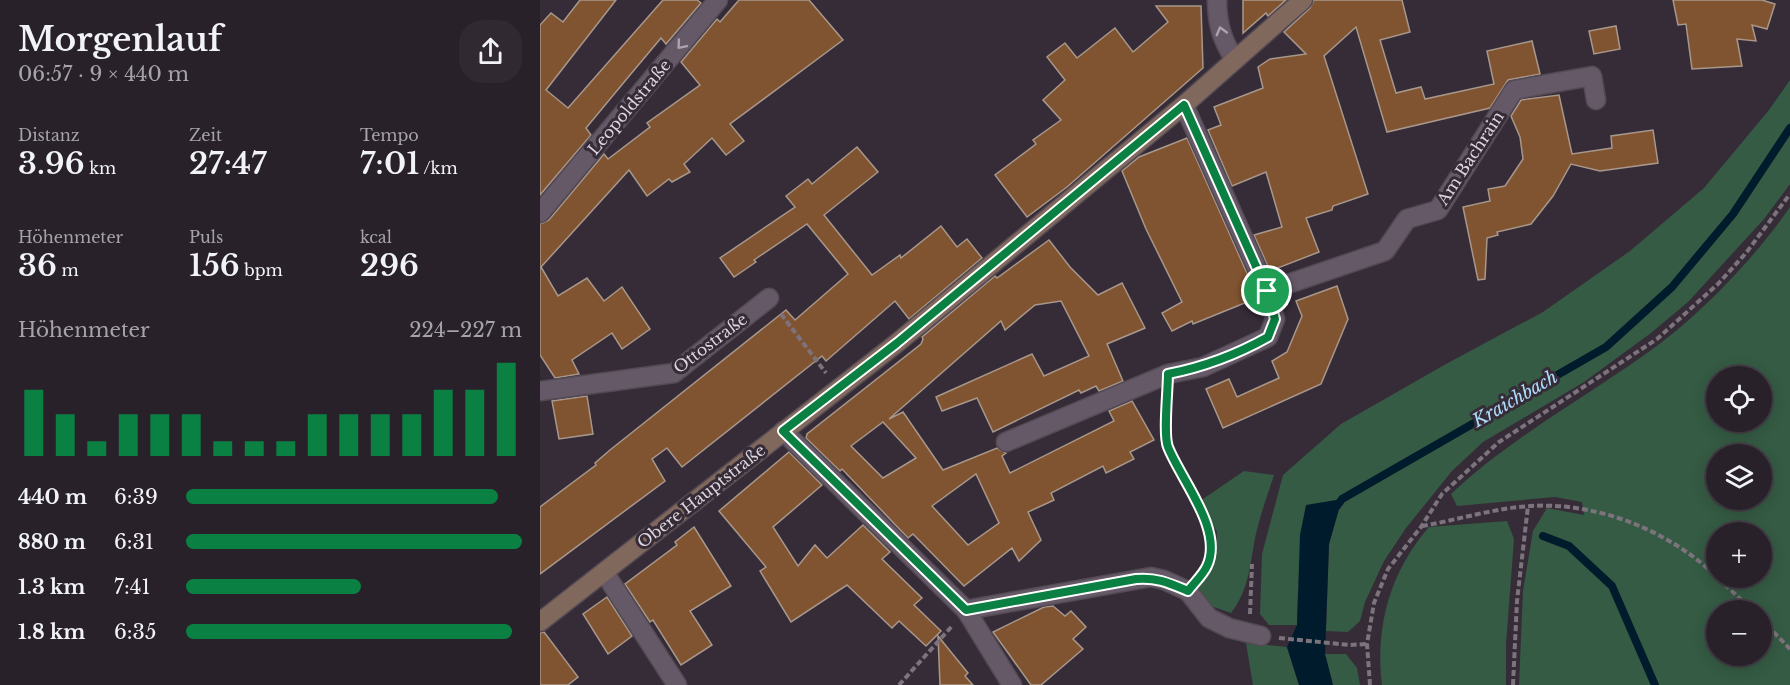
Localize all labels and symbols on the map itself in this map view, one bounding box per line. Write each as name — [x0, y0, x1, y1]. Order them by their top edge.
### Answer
one-way arrow — [1215, 27, 1228, 37]
one-way arrow — [677, 38, 688, 49]
street label: Leopoldstraße — [583, 55, 675, 159]
street label: Am Bachrain — [1432, 107, 1508, 209]
pin — [1241, 265, 1292, 316]
street label: Ottostraße — [669, 309, 751, 377]
water label: Kraichbach — [1468, 366, 1561, 433]
street label: Obere Hauptstraße — [633, 440, 769, 552]

